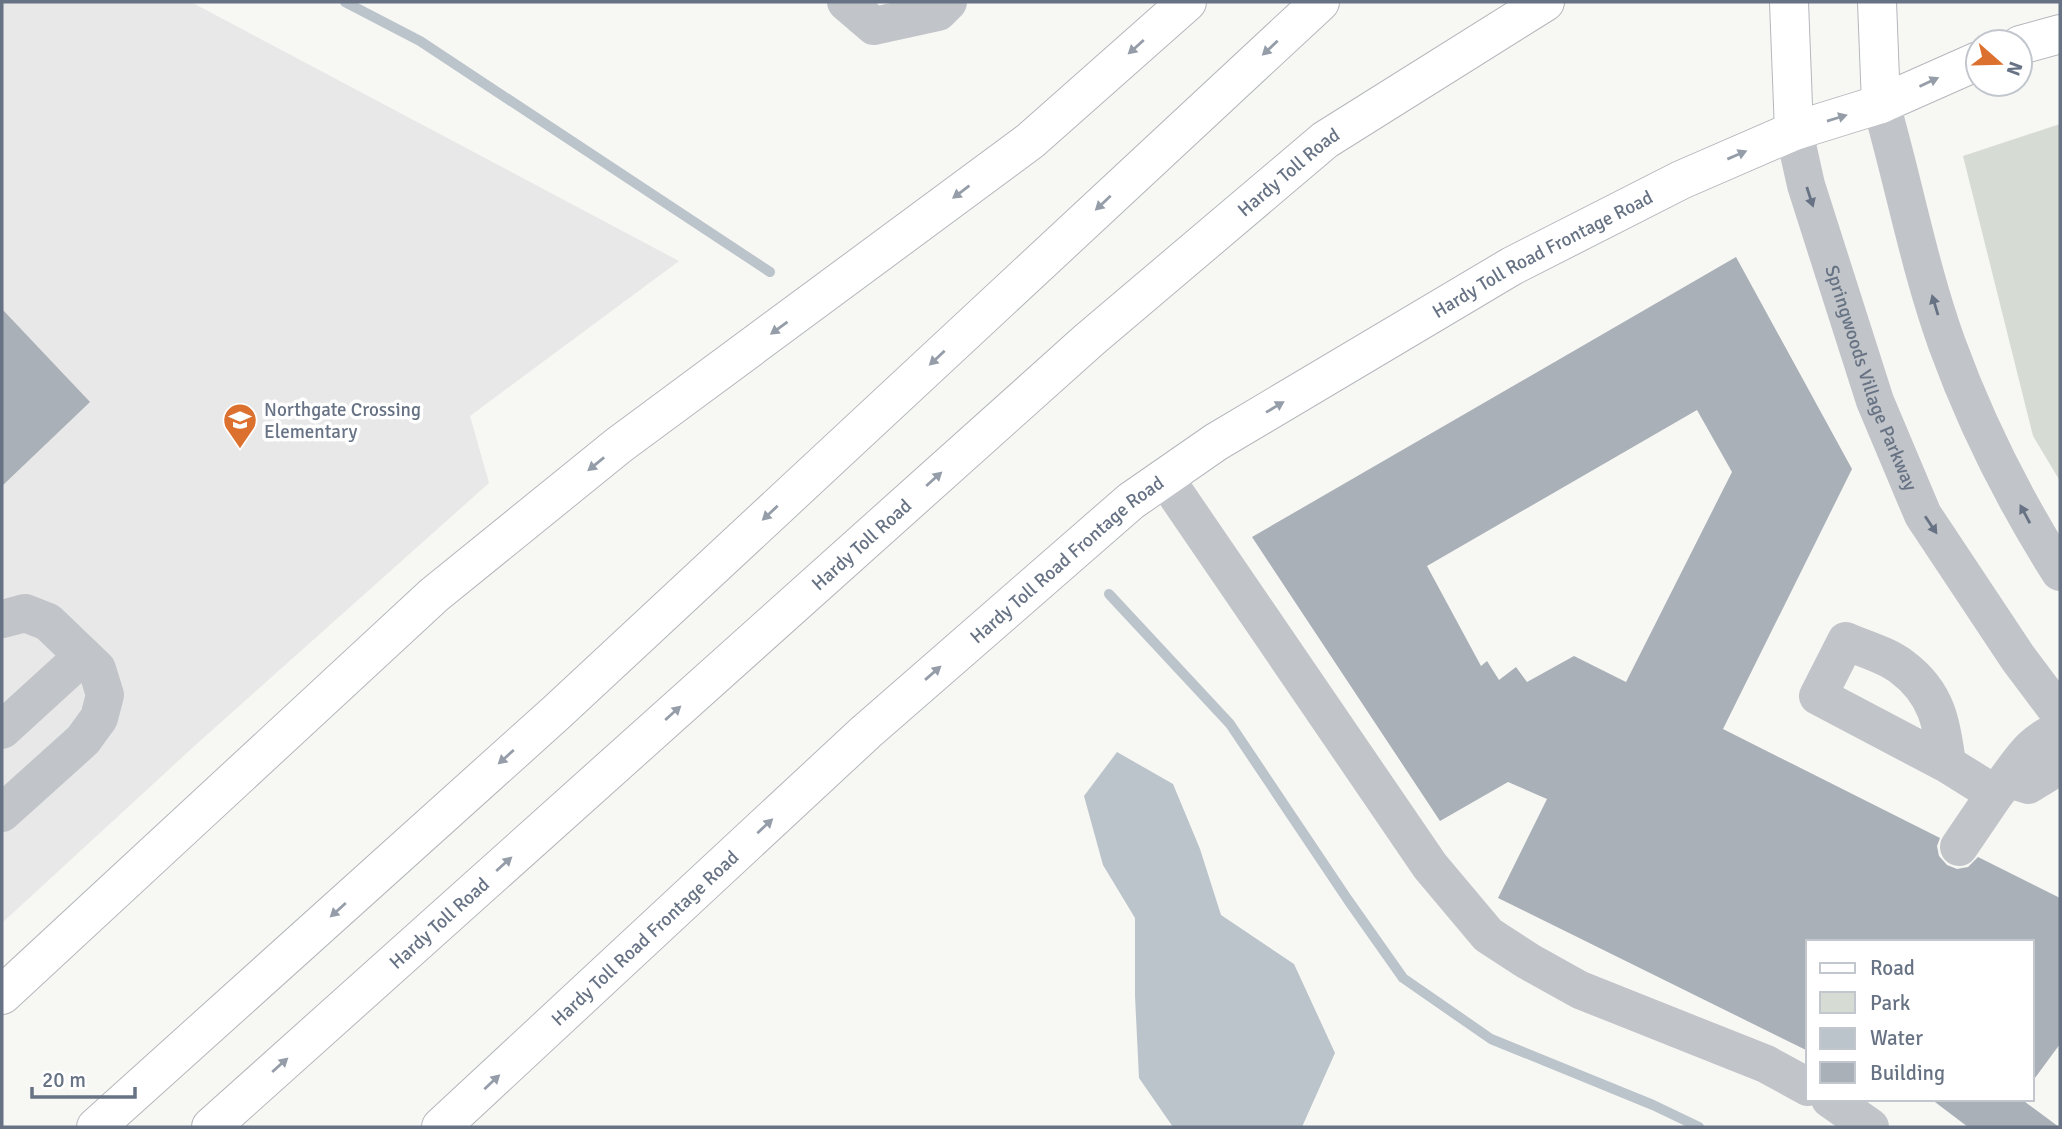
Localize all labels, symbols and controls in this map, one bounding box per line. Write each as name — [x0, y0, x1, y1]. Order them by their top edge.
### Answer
north arrow — [1964, 28, 2034, 98]
one-way arrow — [1127, 39, 1145, 55]
one-way arrow — [1262, 40, 1279, 56]
text: N — [2000, 58, 2028, 79]
one-way arrow — [1919, 76, 1939, 87]
one-way arrow — [1827, 112, 1848, 122]
street label: Hardy Toll Road — [1233, 123, 1344, 222]
one-way arrow — [1727, 149, 1747, 161]
one-way arrow — [952, 185, 970, 199]
street label: Hardy Toll Road Frontage Road — [1428, 185, 1657, 324]
one-way arrow — [1806, 187, 1816, 208]
one-way arrow — [1095, 195, 1112, 211]
street label: Springwoods Village Parkway — [1819, 262, 1922, 495]
one-way arrow — [1929, 294, 1939, 315]
one-way arrow — [769, 321, 788, 335]
one-way arrow — [929, 350, 946, 366]
place label: Northgate Crossing Elementary — [264, 398, 421, 444]
school or university icon: Northgate Crossing Elementary — [221, 401, 259, 450]
one-way arrow — [1265, 401, 1285, 413]
one-way arrow — [588, 456, 605, 471]
one-way arrow — [925, 471, 943, 487]
street label: Hardy Toll Road Frontage Road — [965, 471, 1169, 649]
street label: Hardy Toll Road — [807, 494, 917, 596]
one-way arrow — [2019, 504, 2031, 523]
one-way arrow — [762, 505, 779, 521]
one-way arrow — [1924, 516, 1937, 535]
one-way arrow — [925, 666, 942, 681]
one-way arrow — [665, 705, 682, 721]
one-way arrow — [498, 749, 515, 764]
one-way arrow — [756, 818, 774, 834]
street label: Hardy Toll Road Frontage Road — [547, 846, 744, 1031]
one-way arrow — [495, 857, 512, 873]
street label: Hardy Toll Road — [385, 873, 494, 974]
one-way arrow — [329, 901, 346, 917]
legend — [1806, 940, 2034, 1101]
text: Road — [1870, 955, 1915, 981]
text: Park — [1870, 990, 1911, 1016]
text: Water — [1870, 1025, 1923, 1051]
scale bar — [32, 1056, 135, 1100]
one-way arrow — [271, 1058, 288, 1074]
text: Building — [1870, 1060, 1945, 1086]
text: 20 m — [42, 1067, 86, 1093]
one-way arrow — [483, 1074, 500, 1090]

